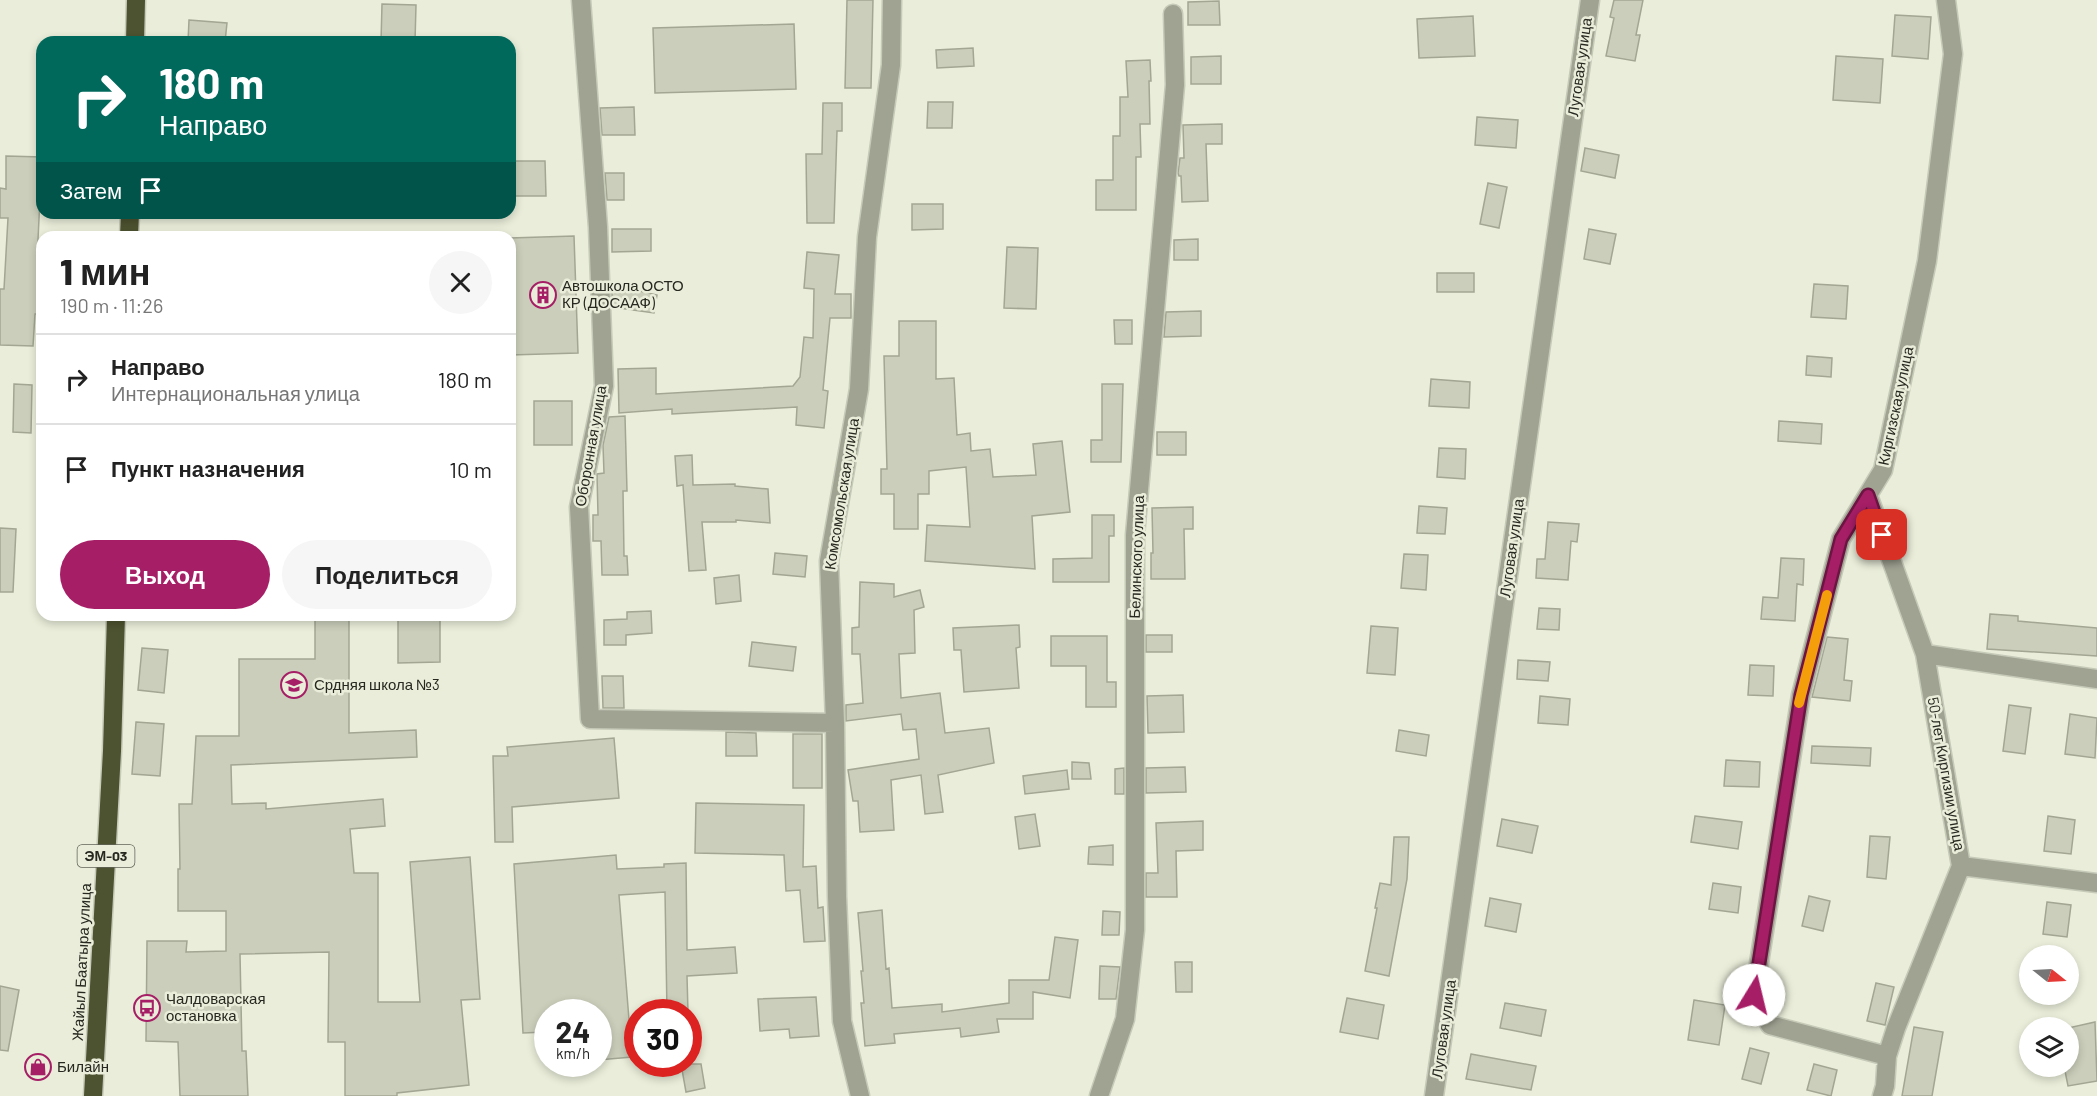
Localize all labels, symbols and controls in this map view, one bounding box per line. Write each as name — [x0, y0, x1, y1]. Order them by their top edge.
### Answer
street label: Луговая улица — [1563, 16, 1595, 117]
text: 180 m — [159, 57, 264, 107]
icon: right — [60, 60, 138, 138]
text: Направо — [159, 108, 267, 140]
icon: arrive — [134, 174, 167, 207]
text: Затем — [60, 177, 122, 203]
text: 1 мин — [60, 249, 151, 292]
button: close — [429, 251, 492, 314]
place label: Автошкола ОСТО КР (ДОСААФ) — [562, 276, 684, 311]
building icon: Автошкола ОСТО КР (ДОСААФ) — [528, 280, 558, 310]
text: 190 m · 11:26 — [60, 293, 163, 317]
street label: Киргизская улица — [1874, 344, 1917, 467]
text: Направо — [111, 353, 205, 379]
icon: right — [60, 363, 93, 396]
text: 180 m — [438, 366, 492, 392]
text: Интернациональная улица — [111, 381, 360, 405]
street label: Оборонная улица — [571, 383, 610, 508]
street label: Комсомольская улица — [820, 416, 862, 571]
icon: arrive — [60, 453, 93, 486]
text: Пункт назначения — [111, 455, 305, 481]
text: 10 m — [449, 456, 492, 482]
street label: Белинского улица — [1125, 494, 1147, 619]
street label: Луговая улица — [1495, 497, 1527, 598]
pin — [1856, 509, 1907, 560]
icon: arrive — [1865, 518, 1898, 551]
button: Выход — [60, 540, 270, 609]
button: Поделиться — [282, 540, 492, 609]
school or university icon: Срдняя школа №3 — [279, 670, 309, 700]
place label: Срдняя школа №3 — [314, 675, 440, 693]
street label: 50-лет Киргизии улица — [1925, 696, 1969, 853]
road number: ЭМ-03 — [78, 845, 134, 867]
street label: Жайыл Баатыра улица — [68, 882, 94, 1041]
north arrow — [2019, 945, 2079, 1005]
map controls — [2019, 945, 2079, 1077]
position arrow — [1722, 963, 1786, 1027]
street label: Луговая улица — [1427, 978, 1459, 1079]
place label: Чалдоварская остановка — [166, 989, 266, 1024]
bus stop icon: Чалдоварская остановка — [132, 993, 162, 1023]
speed limit sign: 30 — [624, 999, 702, 1077]
text: 24 — [556, 1013, 590, 1049]
button: layers — [2019, 1017, 2079, 1077]
text: km/h — [556, 1044, 590, 1062]
shop icon: Билайн — [23, 1052, 53, 1082]
place label: Билайн — [57, 1057, 109, 1075]

